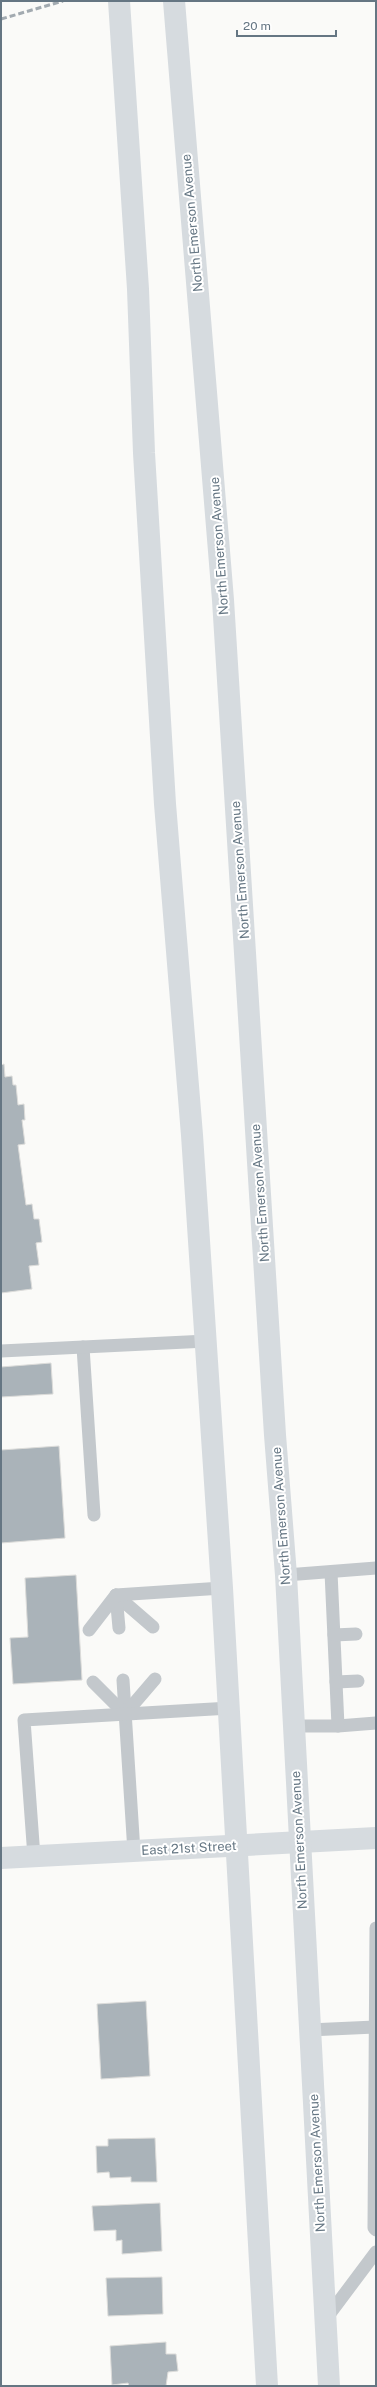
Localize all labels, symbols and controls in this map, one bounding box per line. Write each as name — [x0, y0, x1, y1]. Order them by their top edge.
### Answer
scale bar — [237, 12, 336, 38]
text: 20 m — [243, 19, 271, 33]
street label: North Emerson Avenue — [178, 153, 206, 293]
street label: North Emerson Avenue — [207, 476, 231, 616]
street label: North Emerson Avenue — [228, 800, 252, 940]
street label: North Emerson Avenue — [248, 1123, 272, 1263]
street label: North Emerson Avenue — [269, 1446, 293, 1586]
street label: North Emerson Avenue — [288, 1770, 310, 1910]
street label: East 21st Street — [141, 1838, 237, 1858]
street label: North Emerson Avenue — [306, 2093, 328, 2233]

